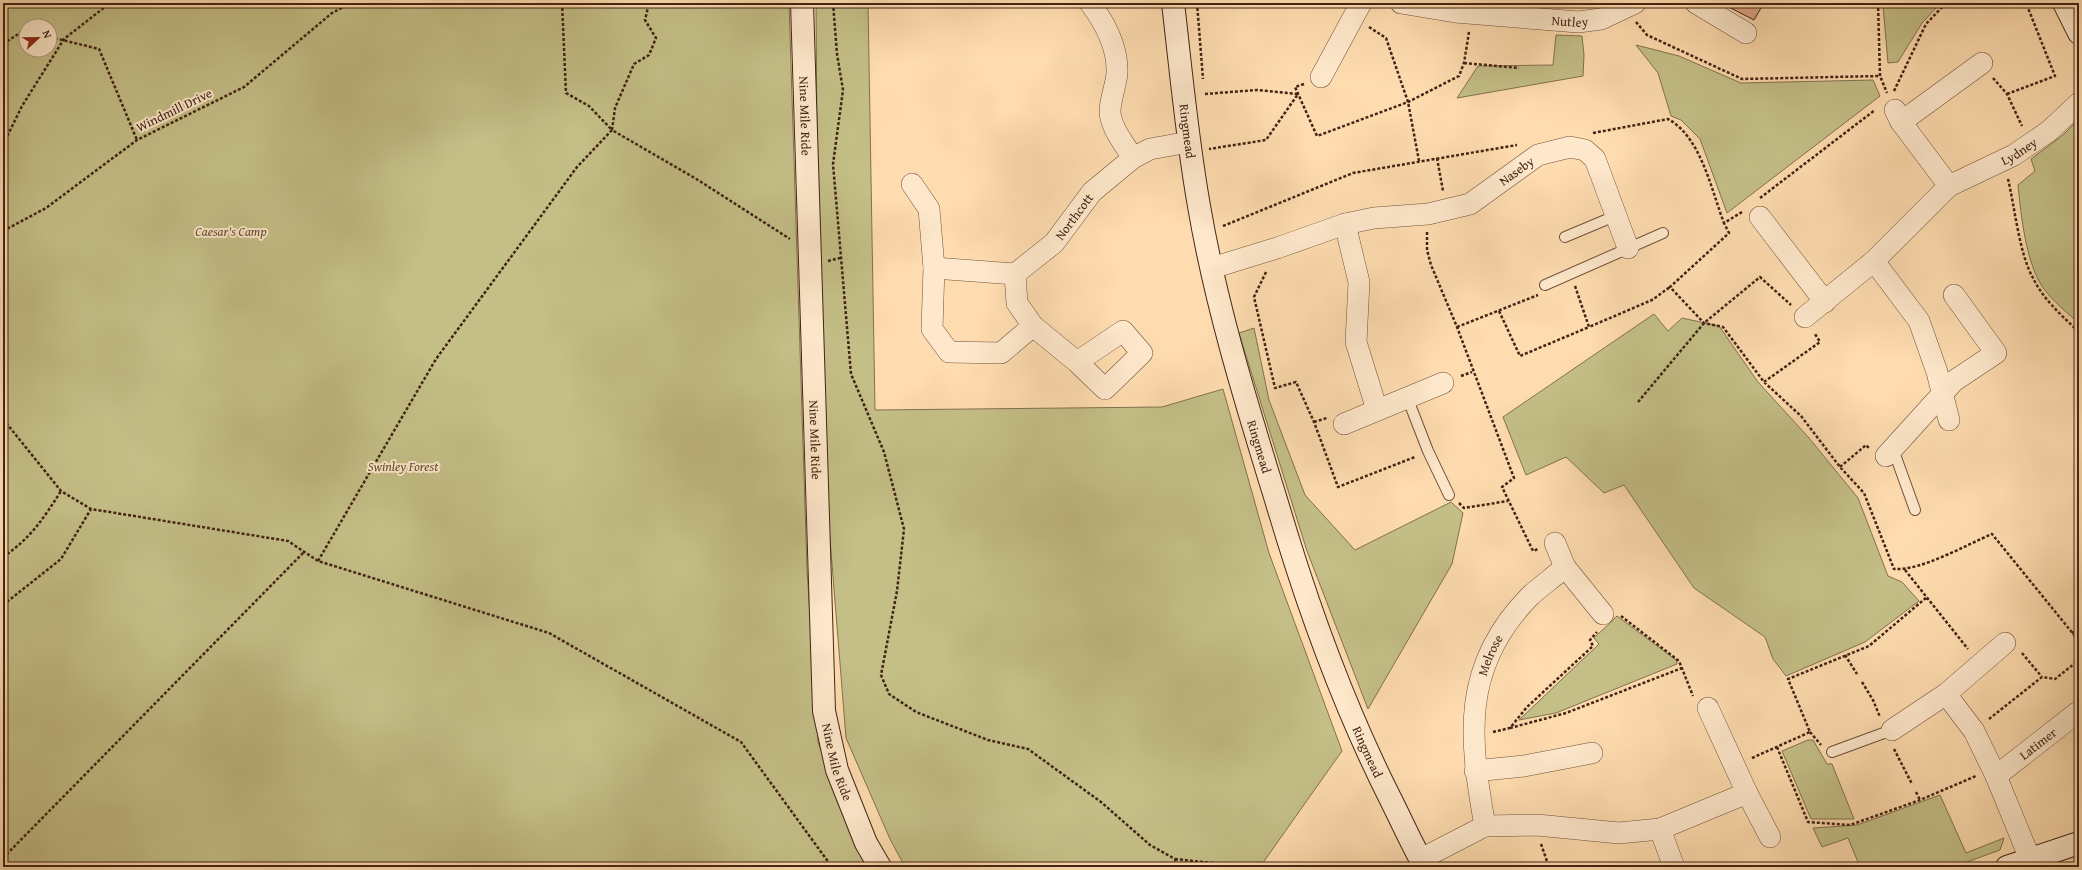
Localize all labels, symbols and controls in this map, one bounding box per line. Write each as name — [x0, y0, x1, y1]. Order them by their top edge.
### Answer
street label: Nutley — [1551, 10, 1590, 32]
north arrow — [18, 18, 58, 58]
text: N — [38, 28, 56, 41]
street label: Nine Mile Ride — [795, 76, 816, 156]
street label: Windmill Drive — [133, 83, 215, 137]
street label: Ringmead — [1175, 103, 1201, 160]
street label: Lydney — [1997, 132, 2041, 170]
street label: Naseby — [1495, 151, 1538, 190]
street label: Northcott — [1050, 189, 1098, 244]
park label: Caesar's Camp — [195, 222, 267, 241]
street label: Nine Mile Ride — [805, 400, 826, 480]
street label: Ringmead — [1243, 418, 1277, 476]
park label: Swinley Forest — [368, 457, 439, 476]
street label: Melrose — [1472, 631, 1507, 678]
street label: Nine Mile Ride — [817, 722, 858, 803]
street label: Latimer — [2015, 722, 2061, 764]
street label: Ringmead — [1348, 723, 1388, 781]

